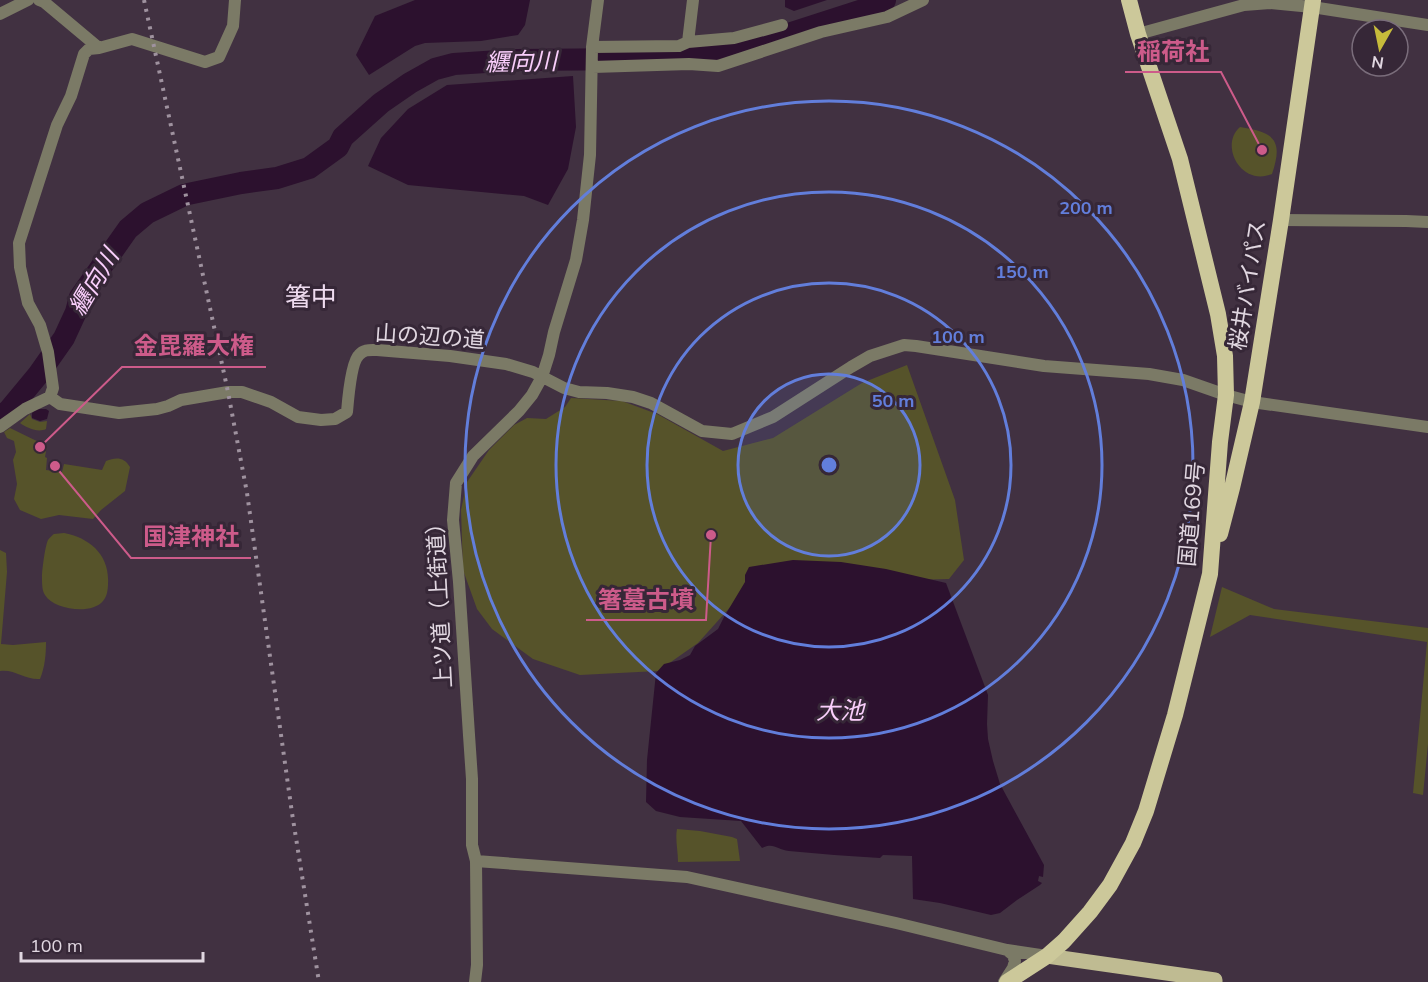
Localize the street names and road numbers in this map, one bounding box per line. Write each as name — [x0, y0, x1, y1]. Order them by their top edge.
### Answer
street label: 桜井バイパス — [1223, 218, 1271, 352]
street label: 山の辺の道 — [374, 318, 486, 354]
street label: 国道169号 — [1172, 460, 1210, 568]
street label: 上ツ道（上街道） — [420, 511, 458, 689]

